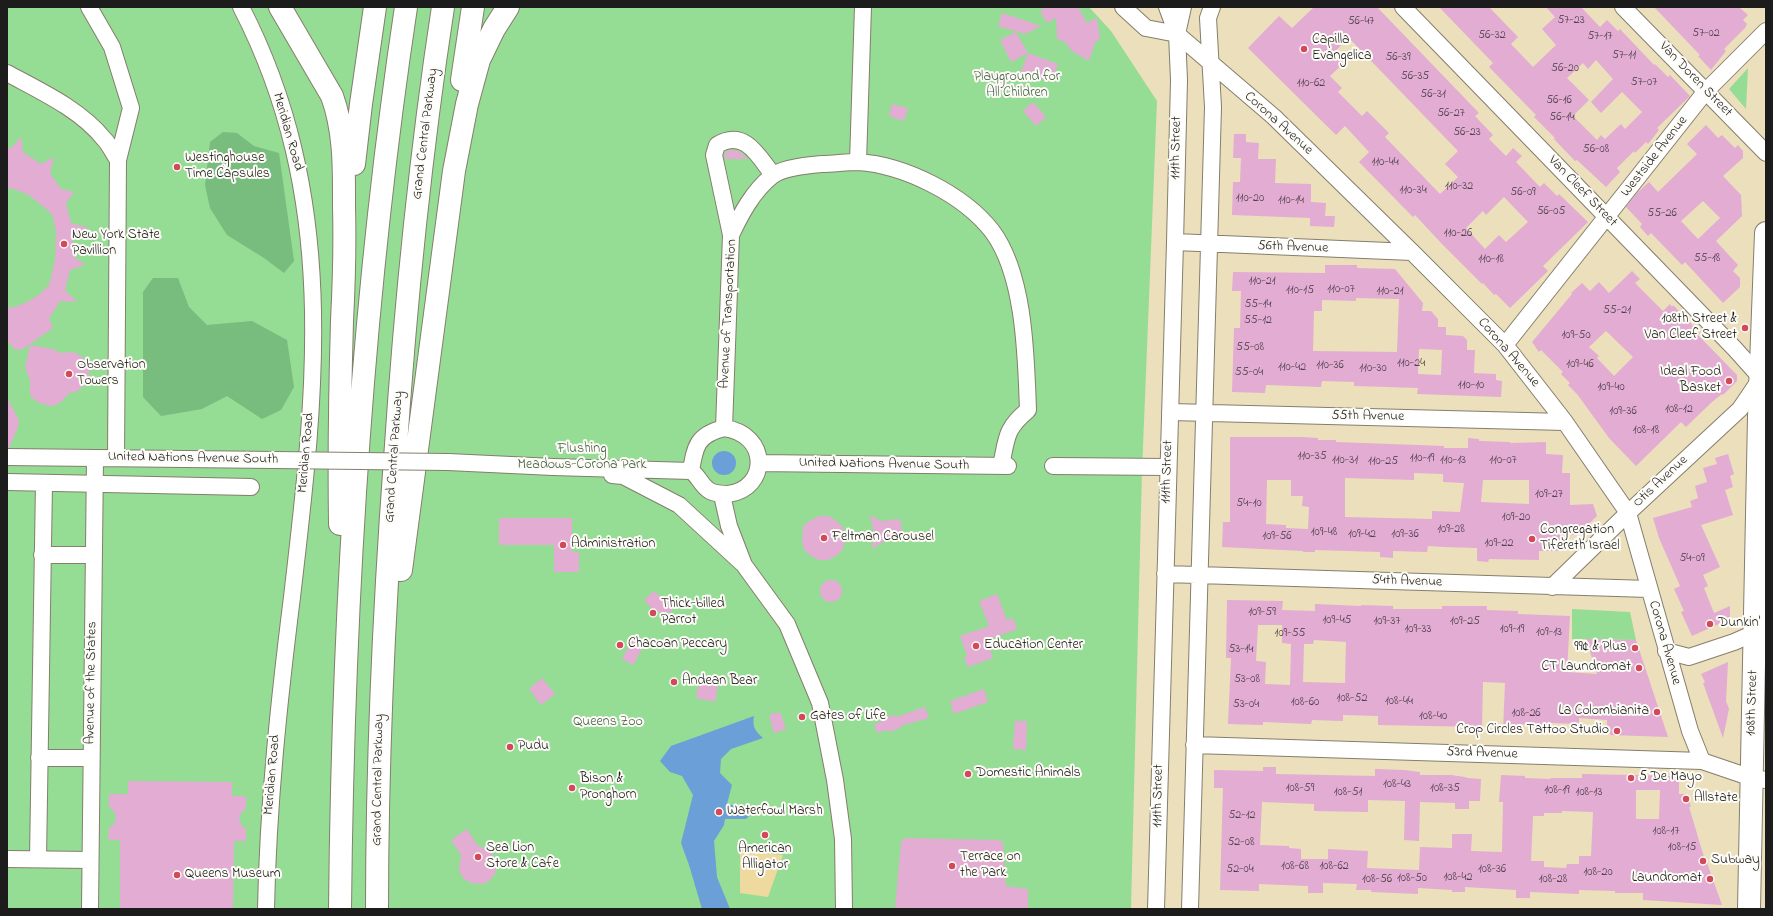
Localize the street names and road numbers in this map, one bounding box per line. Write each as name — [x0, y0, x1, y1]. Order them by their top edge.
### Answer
street label: Van Doren Street — [1655, 39, 1735, 121]
street label: Grand Central Parkway — [410, 67, 442, 201]
street label: Corona Avenue — [1240, 89, 1316, 159]
street label: Meridian Road — [268, 91, 306, 173]
street label: Westside Avenue — [1618, 113, 1692, 201]
street label: 111th Street — [1168, 116, 1186, 180]
street label: Van Cleef Street — [1544, 153, 1620, 231]
street label: 56th Avenue — [1257, 238, 1329, 258]
street label: Avenue of Transportation — [717, 239, 741, 389]
street label: Corona Avenue — [1473, 315, 1543, 391]
street label: Grand Central Parkway — [382, 391, 408, 523]
street label: 55th Avenue — [1331, 408, 1405, 426]
street label: Meridian Road — [295, 412, 319, 494]
street label: 111th Street — [1158, 440, 1178, 504]
street label: United Nations Avenue South — [108, 449, 278, 469]
street label: Otis Avenue — [1630, 452, 1692, 512]
street label: United Nations Avenue South — [799, 455, 969, 475]
street label: 54th Avenue — [1371, 572, 1443, 592]
street label: Corona Avenue — [1644, 599, 1684, 687]
street label: Avenue of the States — [83, 621, 101, 745]
street label: 108th Street — [1743, 670, 1763, 736]
street label: Grand Central Parkway — [369, 714, 389, 846]
street label: Meridian Road — [261, 734, 285, 816]
street label: 53rd Avenue — [1446, 744, 1518, 764]
street label: 111th Street — [1150, 764, 1168, 828]

